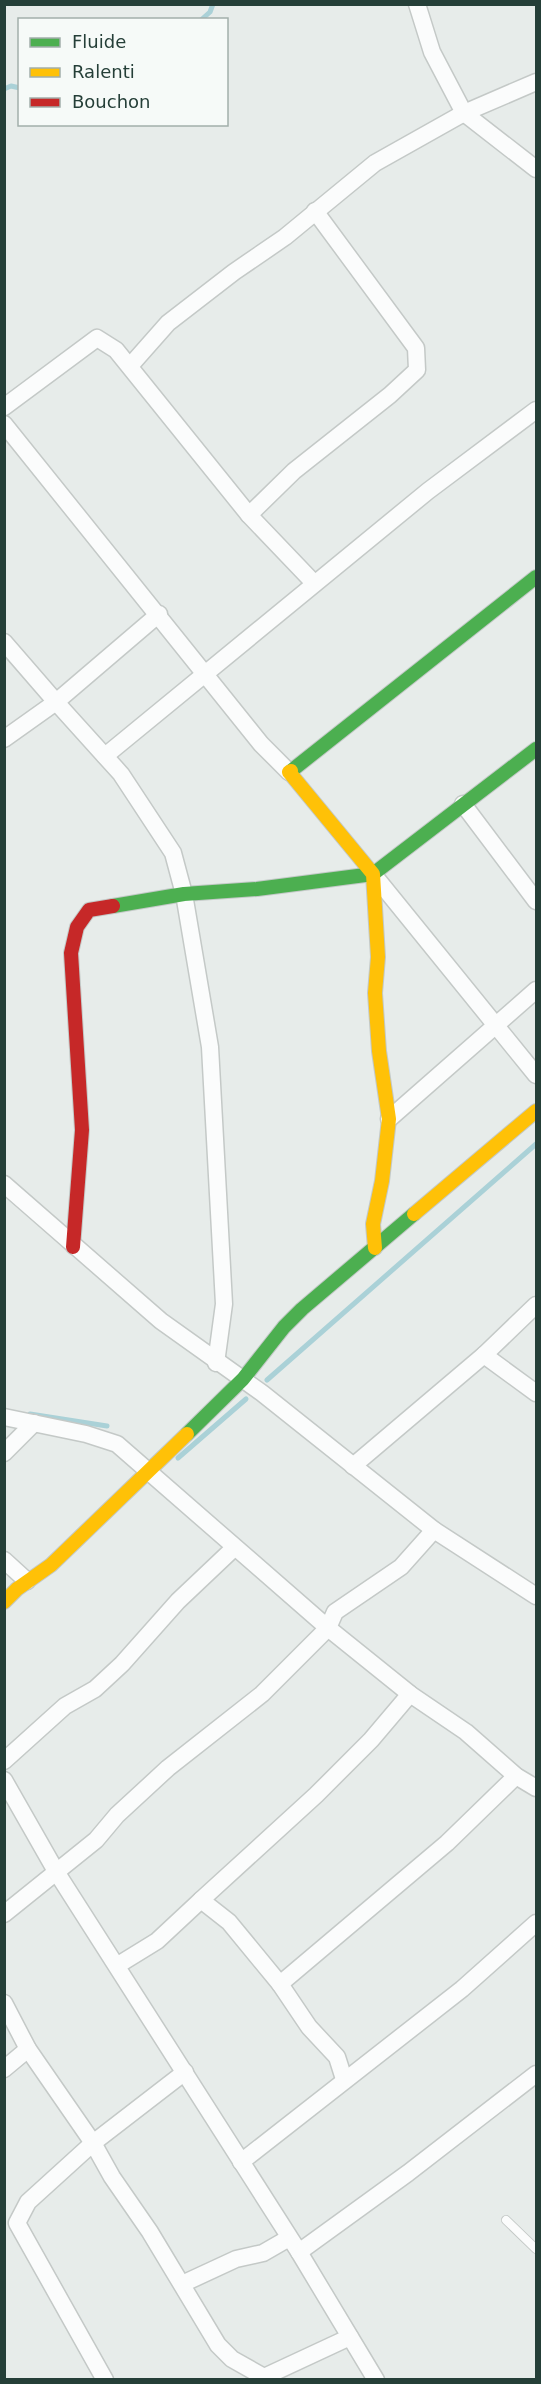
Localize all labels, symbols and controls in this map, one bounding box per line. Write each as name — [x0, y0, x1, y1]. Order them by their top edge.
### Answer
legend — [18, 18, 228, 126]
text: Fluide — [72, 31, 126, 52]
text: Ralenti — [72, 61, 135, 82]
text: Bouchon — [72, 91, 151, 112]

